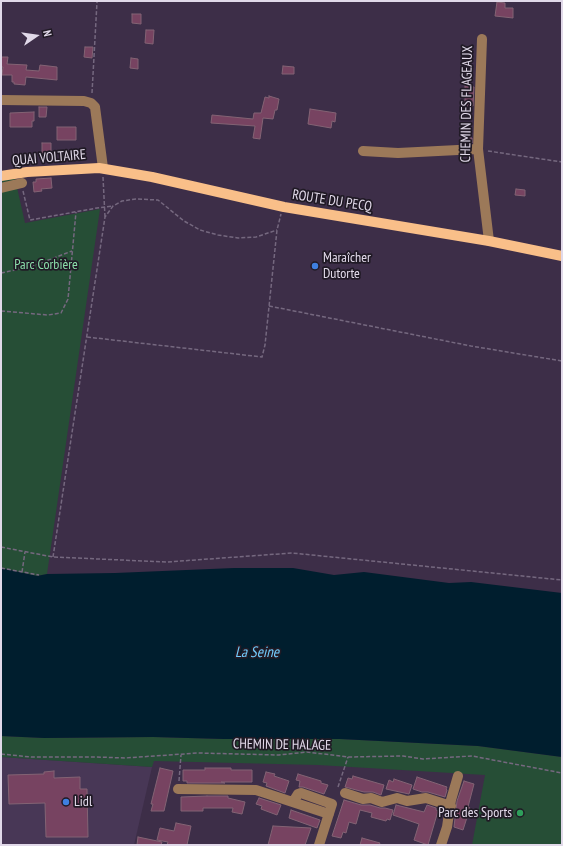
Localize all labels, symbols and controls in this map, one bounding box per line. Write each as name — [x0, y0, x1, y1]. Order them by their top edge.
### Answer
north arrow — [16, 16, 56, 56]
text: N — [40, 29, 55, 38]
street label: CHEMIN DES FLAGEAUX — [458, 45, 476, 163]
street label: QUAI VOLTAIRE — [11, 146, 87, 170]
street label: ROUTE DU PECQ — [291, 186, 373, 216]
place label: Maraîcher Dutorte — [323, 250, 371, 282]
park label: Parc Corbière — [14, 257, 78, 273]
marker: Maraîcher Dutorte — [310, 261, 320, 271]
water label: La Seine — [235, 644, 279, 662]
street label: CHEMIN DE HALAGE — [233, 736, 331, 754]
place label: Lidl — [74, 794, 92, 810]
marker: Lidl — [61, 797, 71, 807]
place label: Parc des Sports — [438, 805, 512, 821]
marker: Parc des Sports — [515, 808, 525, 818]

